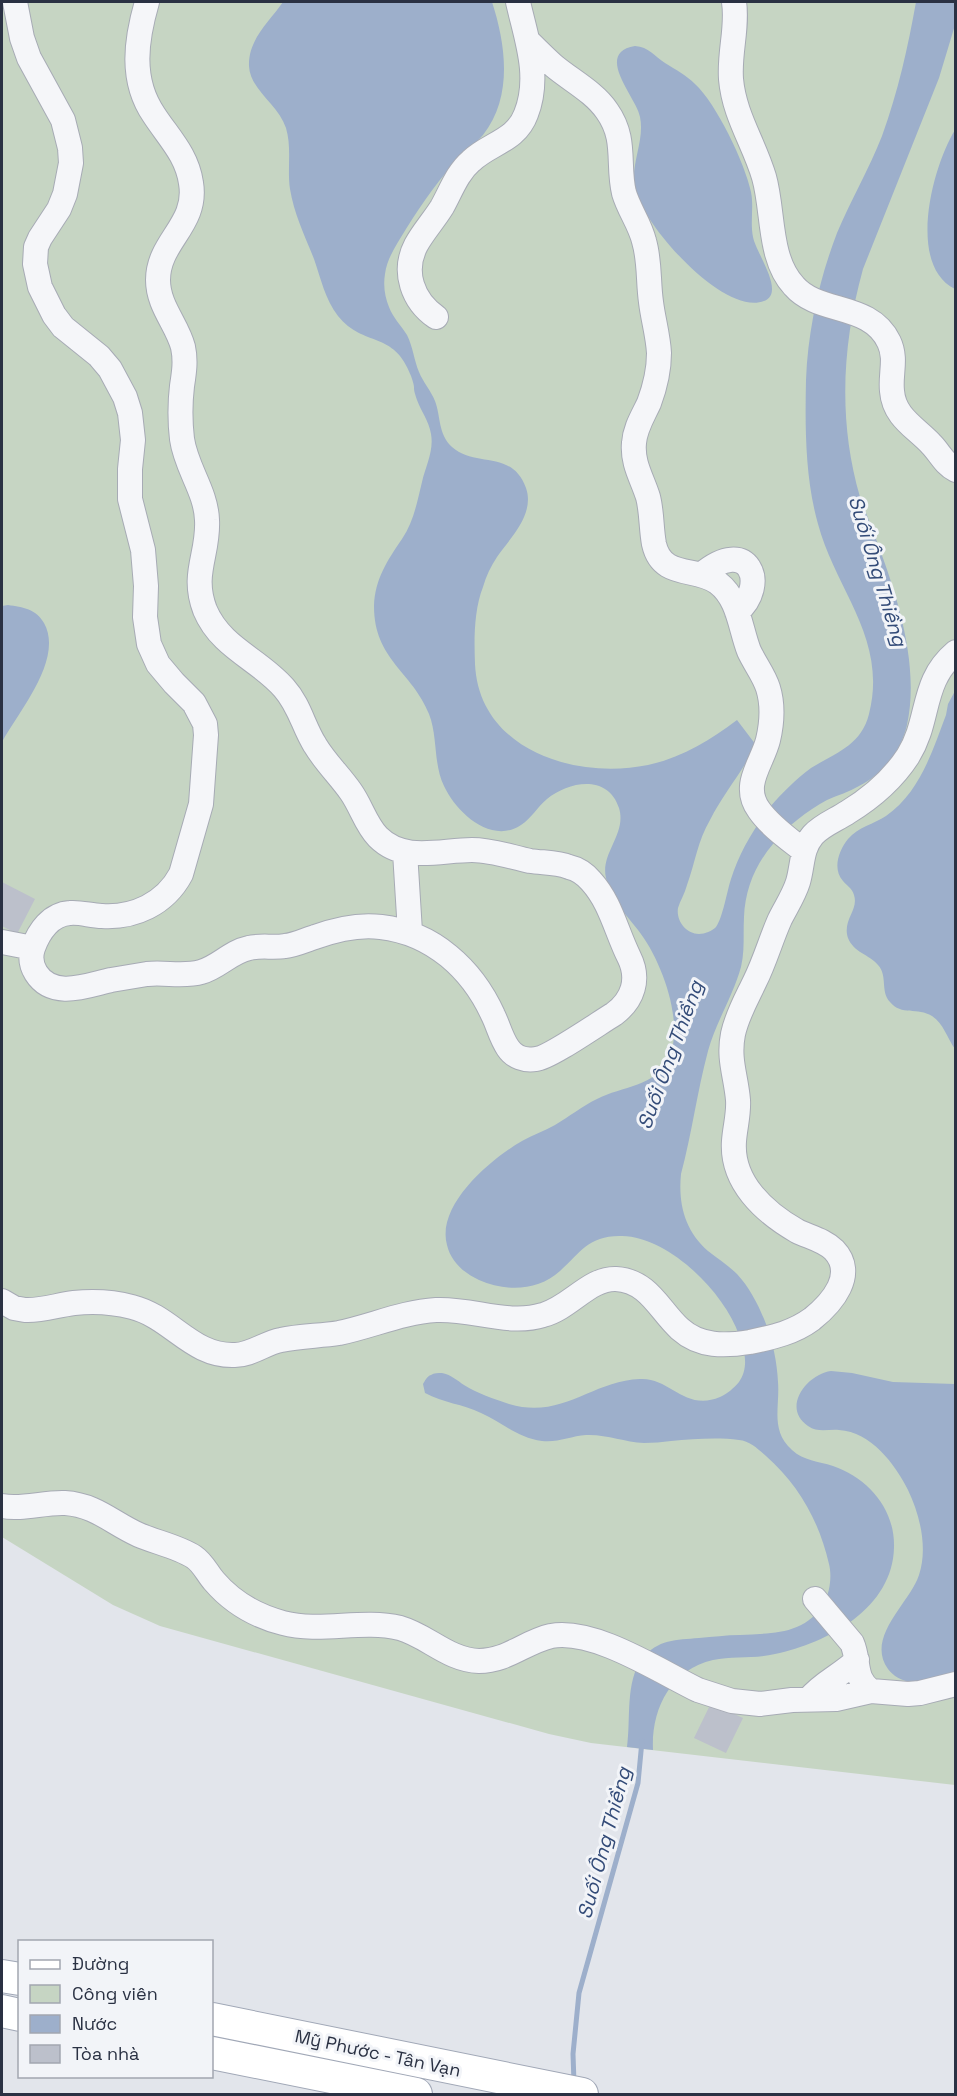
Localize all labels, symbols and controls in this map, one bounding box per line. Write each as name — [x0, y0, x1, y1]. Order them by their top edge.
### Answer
water label: Suối Ông Thiềng — [843, 493, 914, 650]
water label: Suối Ông Thiềng — [631, 976, 709, 1133]
water label: Suối Ông Thiềng — [571, 1763, 637, 1922]
legend — [18, 1940, 213, 2078]
text: Đường — [72, 1952, 129, 1975]
text: Công viên — [72, 1982, 158, 2005]
text: Nước — [72, 2012, 117, 2035]
street label: Mỹ Phước - Tân Vạn — [293, 2024, 463, 2082]
text: Tòa nhà — [72, 2042, 139, 2065]

